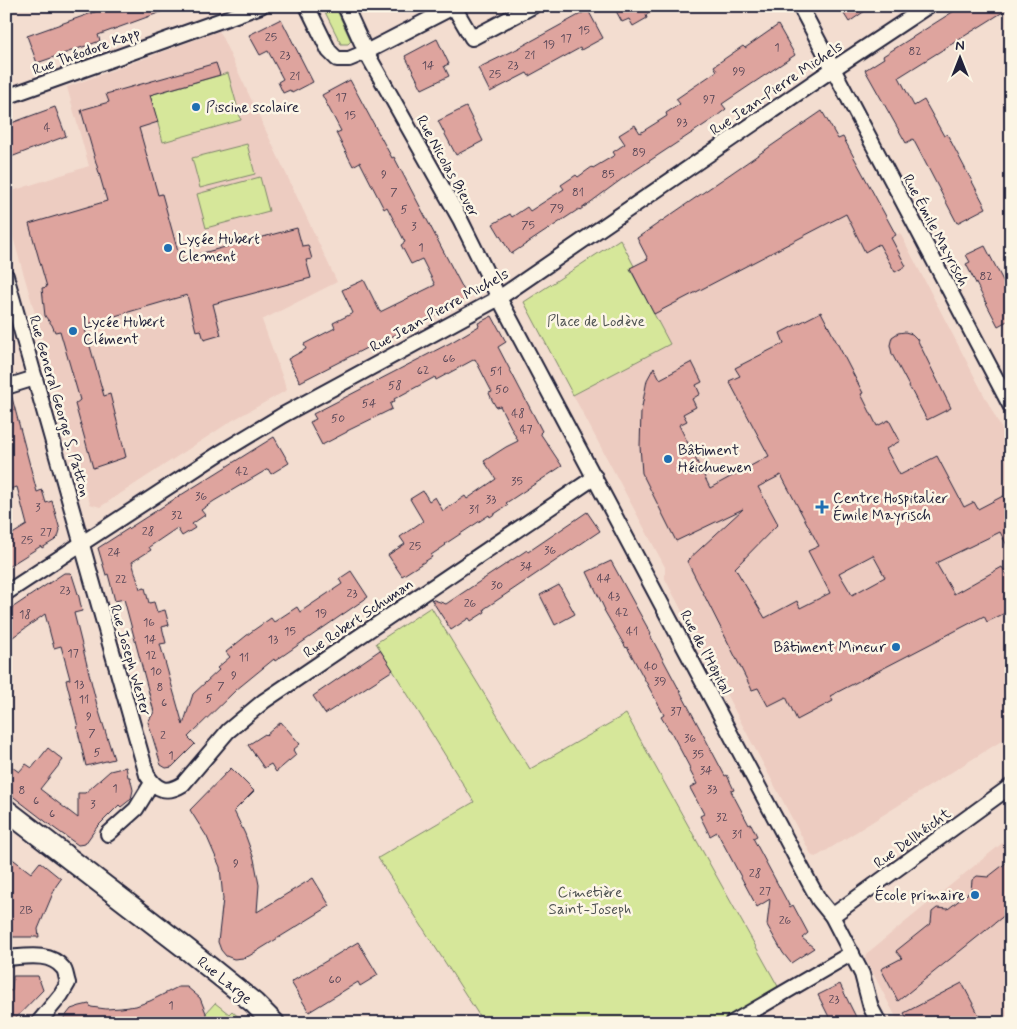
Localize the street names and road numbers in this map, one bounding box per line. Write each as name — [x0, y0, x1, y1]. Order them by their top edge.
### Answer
street label: Rue Théodore Kapp — [30, 23, 143, 81]
street label: Rue Jean-Pierre Michels — [706, 37, 847, 141]
street label: Rue Nicolas Biever — [411, 112, 483, 221]
street label: Rue Émile Mayrisch — [897, 170, 974, 290]
street label: Rue Jean-Pierre Michels — [366, 264, 513, 357]
street label: Rue General George S. Patton — [24, 313, 95, 499]
street label: Rue Robert Schuman — [300, 575, 418, 663]
street label: Rue Joseph Wester — [105, 602, 155, 718]
street label: Rue de l'Hôpital — [675, 607, 736, 698]
street label: Rue Dellhéicht — [870, 804, 955, 874]
street label: Rue Large — [192, 952, 256, 1010]

